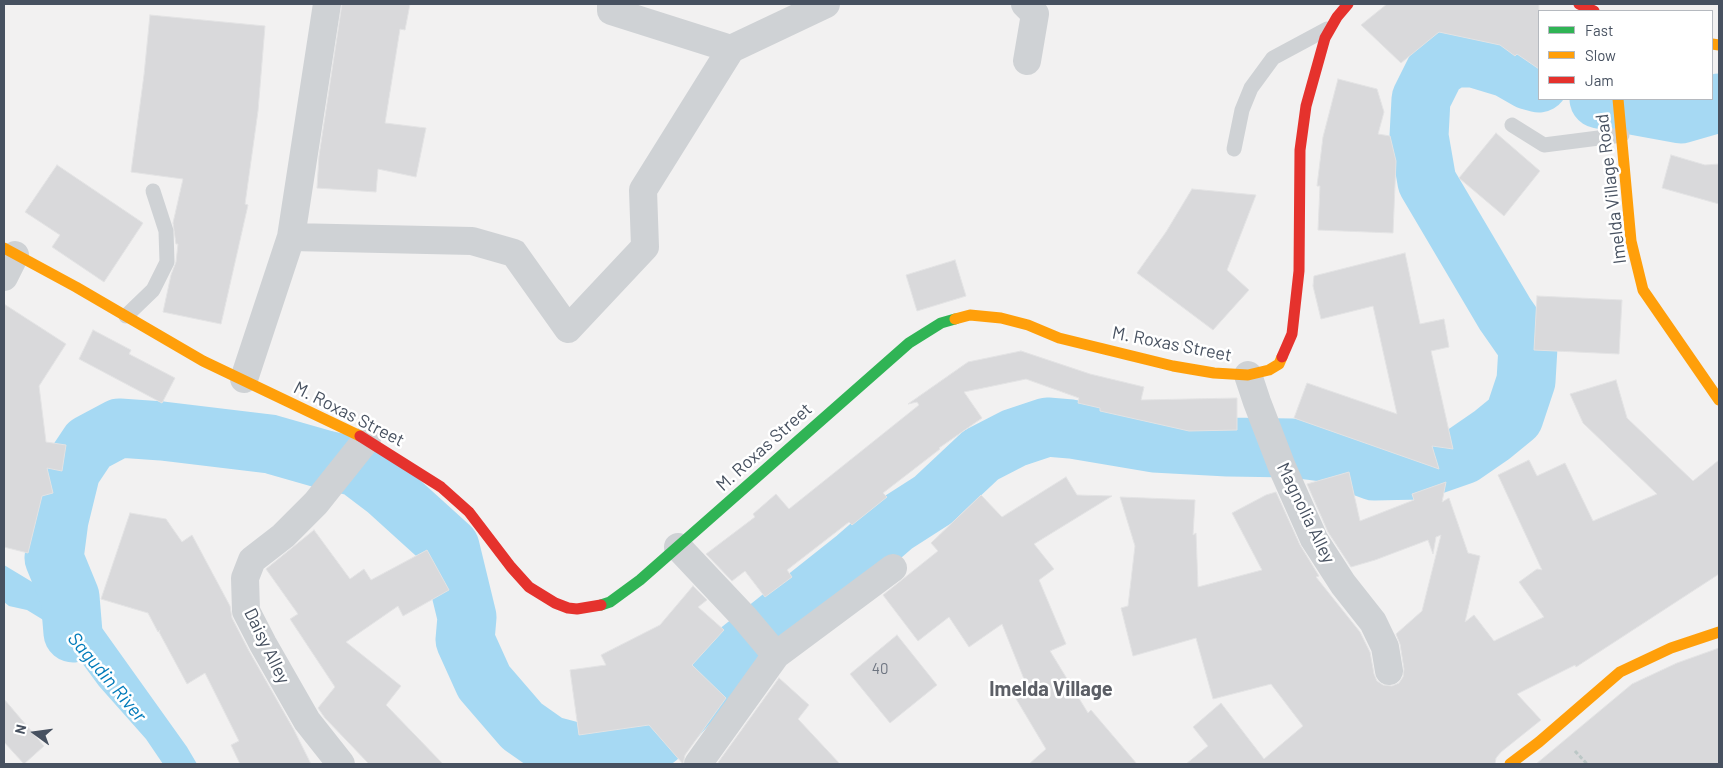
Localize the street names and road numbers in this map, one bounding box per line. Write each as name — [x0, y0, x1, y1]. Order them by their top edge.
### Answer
street label: Imelda Village Road — [1591, 113, 1631, 265]
street label: M. Roxas Street — [1110, 322, 1234, 366]
street label: M. Roxas Street — [290, 377, 408, 451]
street label: M. Roxas Street — [712, 398, 816, 496]
street label: Magnolia Alley — [1272, 459, 1340, 567]
street label: Daisy Alley — [239, 605, 295, 687]

